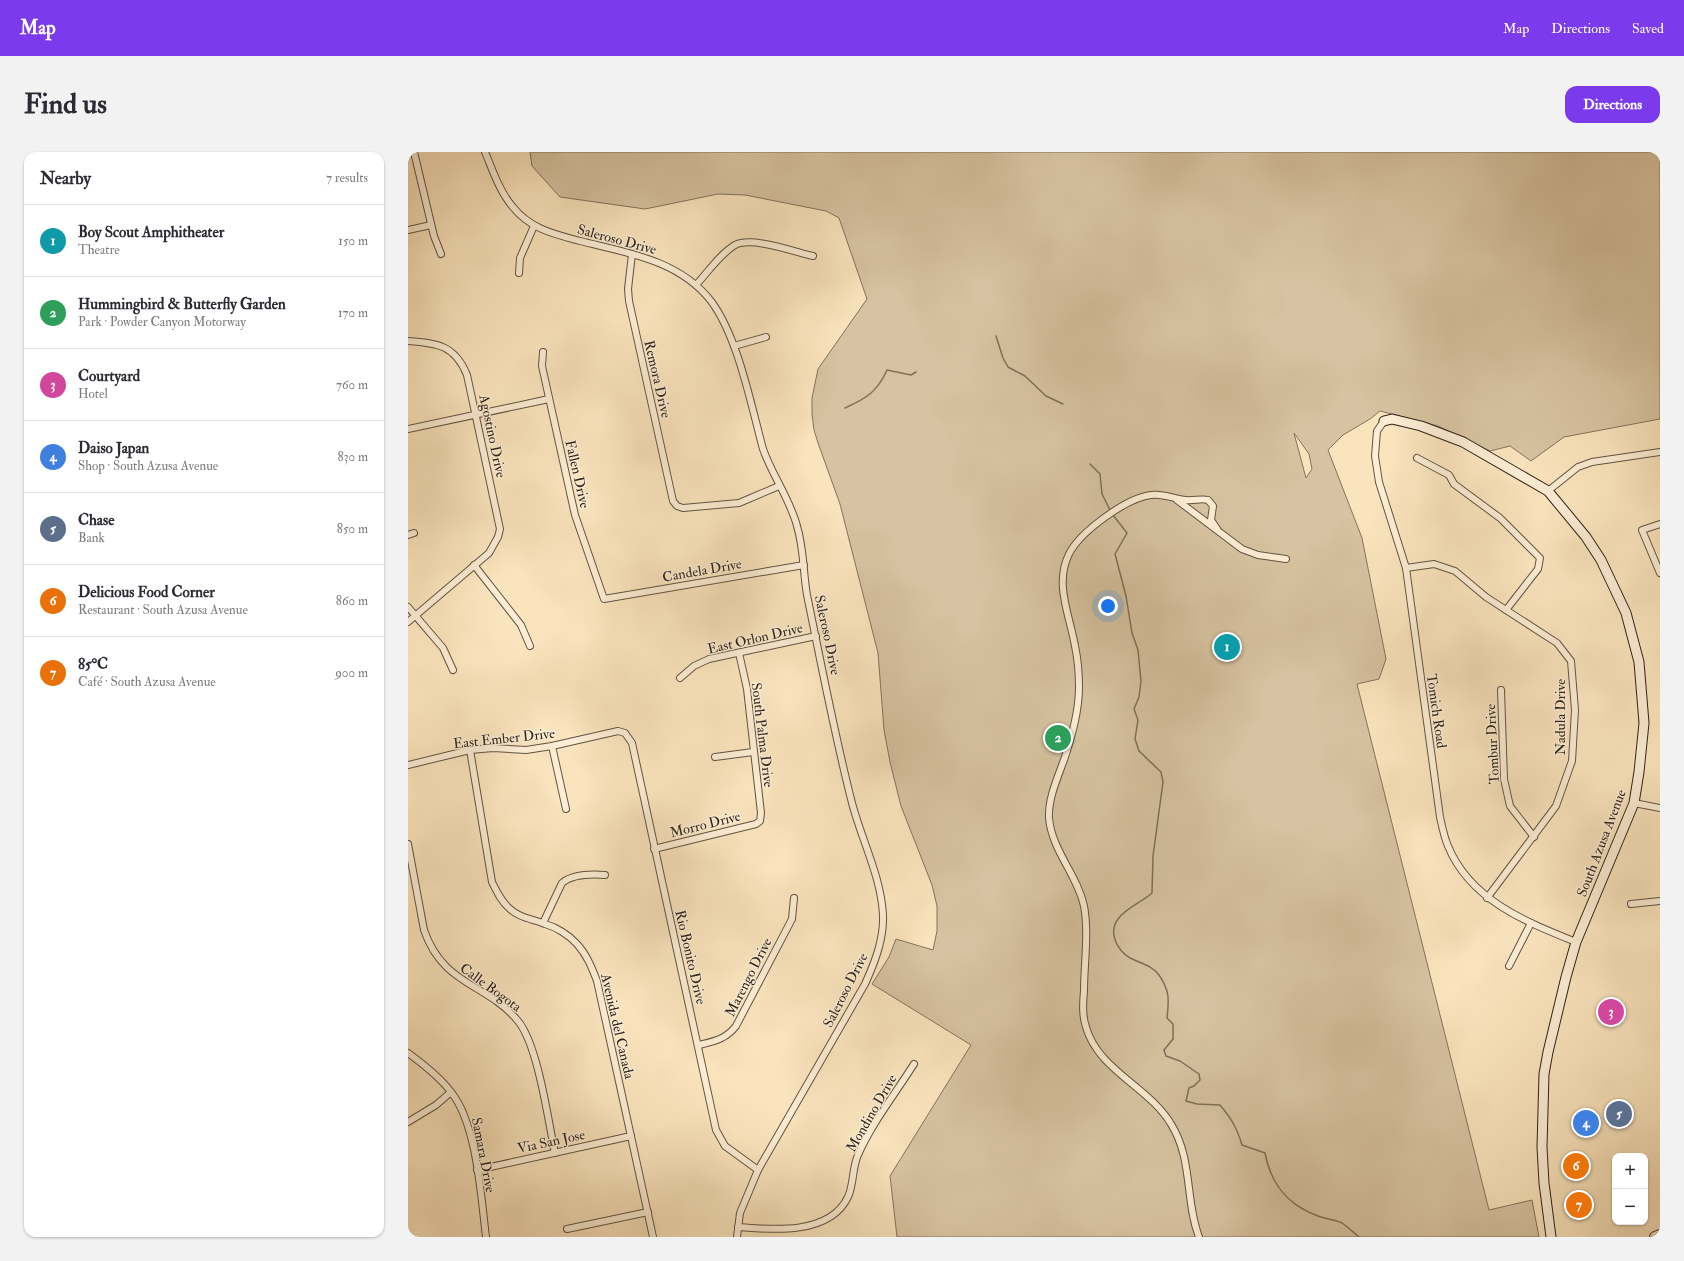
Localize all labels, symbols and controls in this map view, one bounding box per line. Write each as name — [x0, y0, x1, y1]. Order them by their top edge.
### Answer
text: Map — [20, 16, 56, 40]
text: Map — [1503, 20, 1529, 37]
text: Directions — [1551, 20, 1610, 37]
text: Saved — [1632, 20, 1664, 37]
button: Directions — [1565, 86, 1660, 123]
text: Find us — [24, 87, 107, 122]
text: Nearby — [40, 168, 91, 189]
text: 7 results — [326, 170, 368, 186]
street label: Saleroso Drive — [575, 221, 659, 258]
text: Boy Scout Amphitheater — [78, 223, 224, 242]
text: 1 — [51, 233, 55, 249]
text: 150 m — [338, 233, 368, 249]
text: Theatre — [78, 242, 120, 258]
text: Hummingbird & Butterfly Garden — [78, 295, 286, 314]
text: 2 — [50, 305, 56, 321]
text: 170 m — [338, 305, 368, 321]
text: Park · Powder Canyon Motorway — [78, 314, 246, 330]
street label: Remora Drive — [640, 339, 675, 420]
text: Courtyard — [78, 367, 140, 386]
text: 3 — [51, 377, 56, 393]
text: 760 m — [336, 377, 368, 393]
text: Hotel — [78, 386, 108, 402]
street label: Agostino Drive — [475, 392, 510, 479]
street label: Fallen Drive — [561, 438, 594, 510]
text: Daiso Japan — [78, 439, 149, 458]
text: 4 — [49, 449, 57, 465]
text: 830 m — [337, 449, 368, 465]
text: Shop · South Azusa Avenue — [78, 458, 218, 474]
text: Chase — [78, 511, 114, 530]
text: 5 — [50, 521, 56, 537]
text: 850 m — [337, 521, 368, 537]
text: Bank — [78, 530, 105, 546]
street label: Candela Drive — [661, 555, 743, 586]
text: Delicious Food Corner — [78, 583, 215, 602]
text: 6 — [50, 593, 56, 609]
text: 860 m — [336, 593, 368, 609]
street label: Saleroso Drive — [811, 594, 844, 677]
your location — [1098, 596, 1118, 616]
text: Restaurant · South Azusa Avenue — [78, 602, 248, 618]
street label: East Orlon Drive — [706, 619, 804, 658]
pin: 1 — [1214, 632, 1240, 662]
text: 85°C — [78, 655, 108, 674]
text: 7 — [50, 665, 56, 681]
text: 900 m — [335, 665, 368, 681]
street label: Tomich Road — [1423, 673, 1450, 750]
text: Café · South Azusa Avenue — [78, 674, 216, 690]
street label: Nadula Drive — [1552, 679, 1569, 755]
street label: South Palma Drive — [748, 682, 777, 789]
street label: Tombur Drive — [1482, 703, 1503, 785]
pin: 2 — [1045, 723, 1071, 753]
street label: East Ember Drive — [452, 725, 556, 752]
street label: South Azusa Avenue — [1573, 787, 1630, 899]
street label: Morro Drive — [668, 807, 742, 841]
street label: Rio Bonito Drive — [671, 908, 710, 1006]
street label: Marengo Drive — [721, 935, 776, 1019]
street label: Saleroso Drive — [819, 950, 872, 1030]
street label: Calle Bogota — [457, 959, 525, 1015]
street label: Avenida del Canada — [597, 971, 638, 1081]
pin: 3 — [1598, 997, 1624, 1027]
street label: Mondino Drive — [842, 1071, 901, 1155]
pin: 5 — [1606, 1099, 1632, 1129]
pin: 4 — [1573, 1108, 1599, 1138]
street label: Samara Drive — [468, 1116, 499, 1194]
street label: Via San Jose — [516, 1126, 587, 1157]
pin: 6 — [1563, 1151, 1589, 1181]
map controls — [1612, 1153, 1648, 1225]
button: + — [1612, 1153, 1648, 1189]
button: − — [1612, 1189, 1648, 1225]
pin: 7 — [1566, 1190, 1592, 1220]

